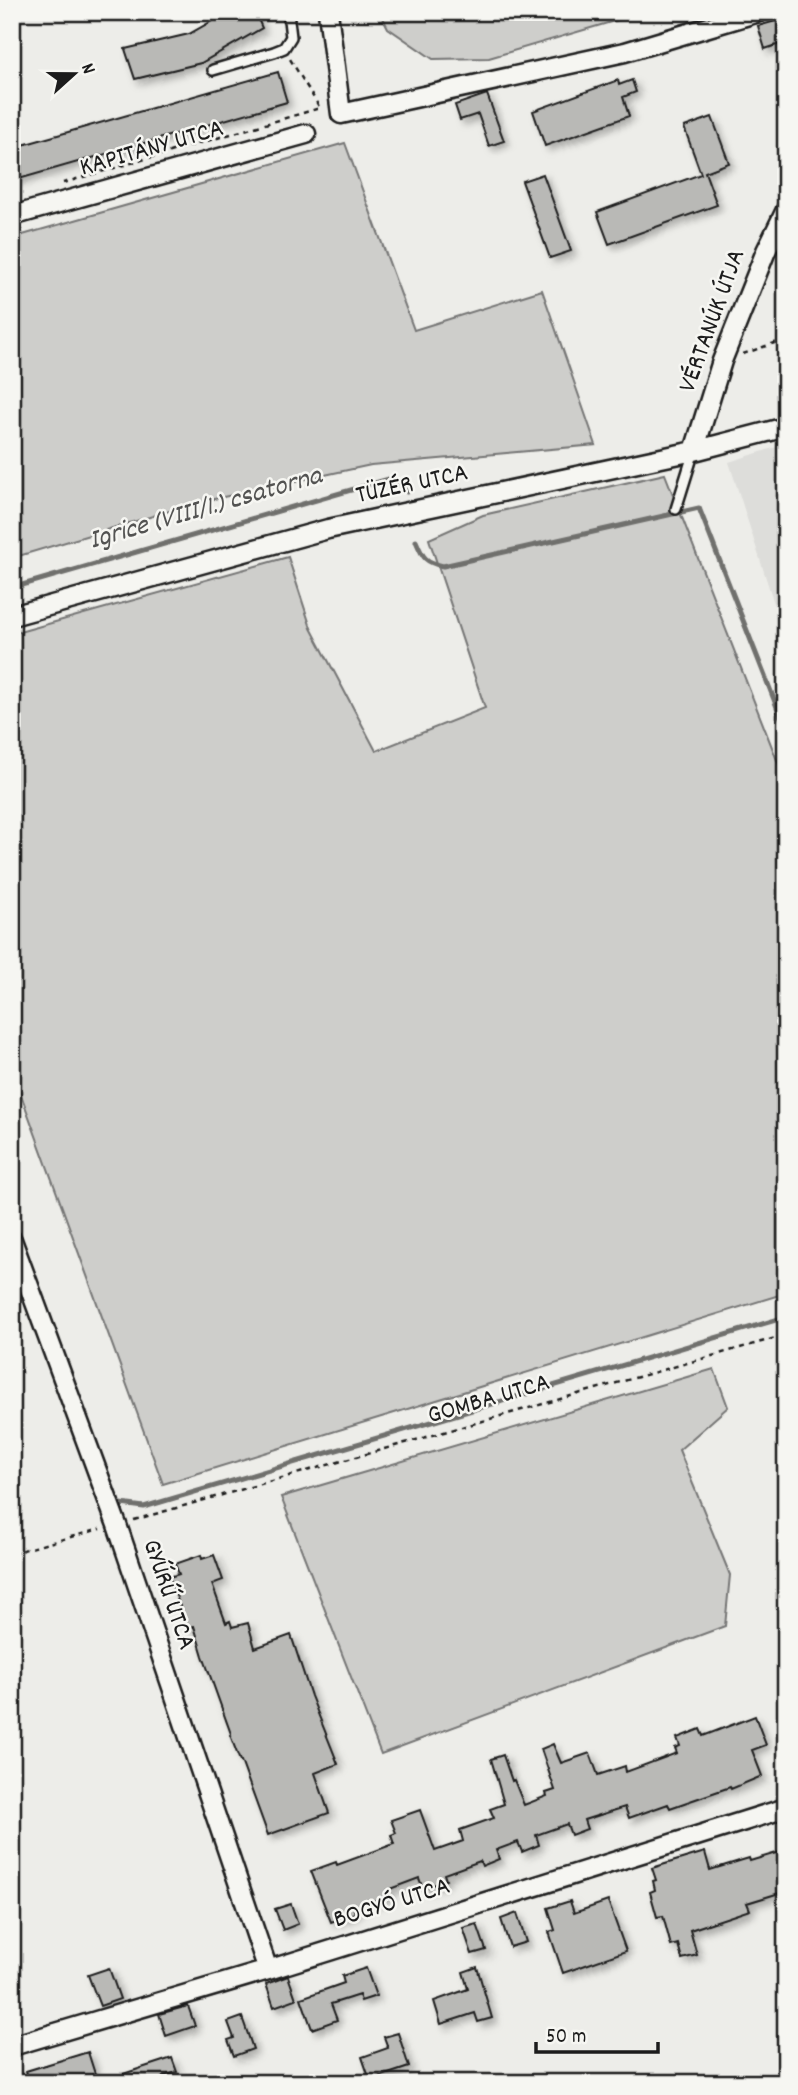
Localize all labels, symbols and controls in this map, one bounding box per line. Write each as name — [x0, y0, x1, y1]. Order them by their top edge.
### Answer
north arrow — [38, 38, 108, 108]
text: N — [72, 60, 101, 78]
street label: KAPITÁNY UTCA — [76, 111, 228, 187]
street label: VÉRTANÚK ÚTJA — [670, 244, 756, 398]
street label: TÜZÉR UTCA — [352, 455, 472, 515]
water label: Igrice (VIII/1.) csatorna — [85, 457, 329, 562]
street label: GOMBA UTCA — [423, 1365, 555, 1435]
street label: GYŰRŰ UTCA — [132, 1535, 204, 1655]
street label: BOGYÓ UTCA — [329, 1869, 455, 1939]
scale bar — [536, 2011, 658, 2055]
text: 50 m — [546, 2023, 586, 2053]

